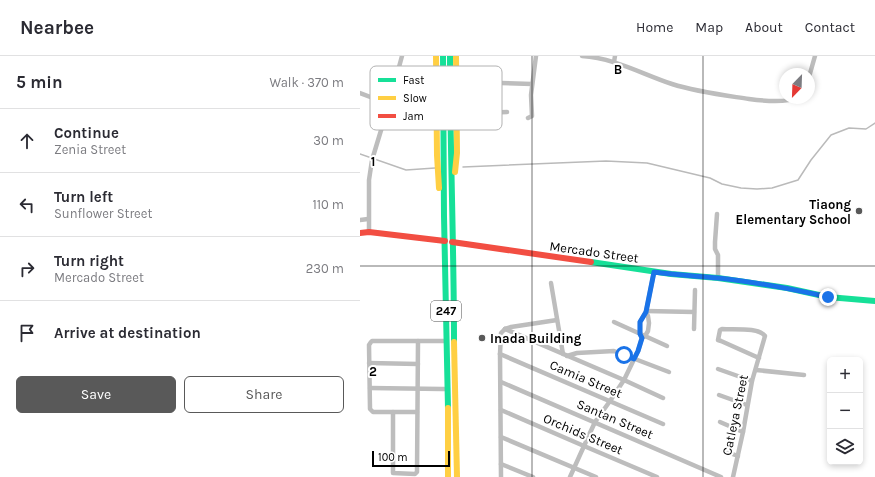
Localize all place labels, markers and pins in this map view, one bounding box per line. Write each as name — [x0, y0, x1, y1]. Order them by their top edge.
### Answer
place label: Tiaong Elementary School — [736, 197, 851, 227]
marker: Tiaong Elementary School — [854, 206, 864, 216]
place label: Inada Building — [490, 331, 582, 346]
marker: Inada Building — [477, 333, 487, 343]

